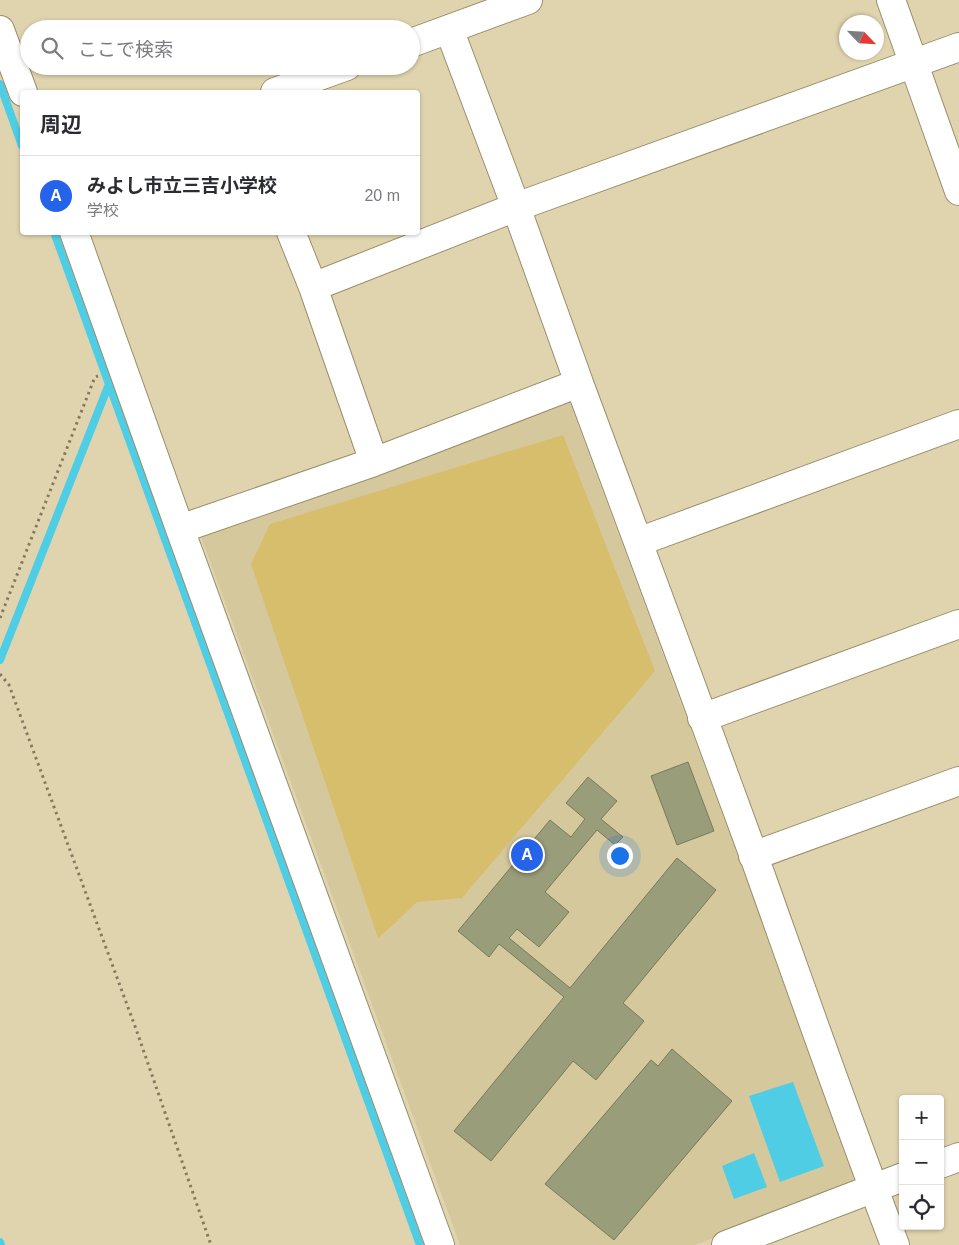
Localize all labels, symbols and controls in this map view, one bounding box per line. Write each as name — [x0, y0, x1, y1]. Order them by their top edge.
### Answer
north arrow — [839, 15, 884, 60]
search box — [20, 20, 420, 75]
icon: search — [38, 34, 66, 62]
text: ここで検索 — [78, 39, 173, 60]
text: 周辺 — [40, 113, 82, 136]
text: みよし市立三吉小学校 — [87, 175, 277, 196]
text: A — [50, 187, 62, 204]
text: 20 m — [364, 187, 400, 204]
text: 学校 — [87, 202, 119, 219]
pin: A — [511, 836, 543, 874]
your location — [607, 843, 633, 869]
map controls — [899, 1095, 944, 1230]
button: + — [899, 1095, 944, 1140]
button: − — [899, 1140, 944, 1185]
button: locate — [899, 1185, 944, 1230]

